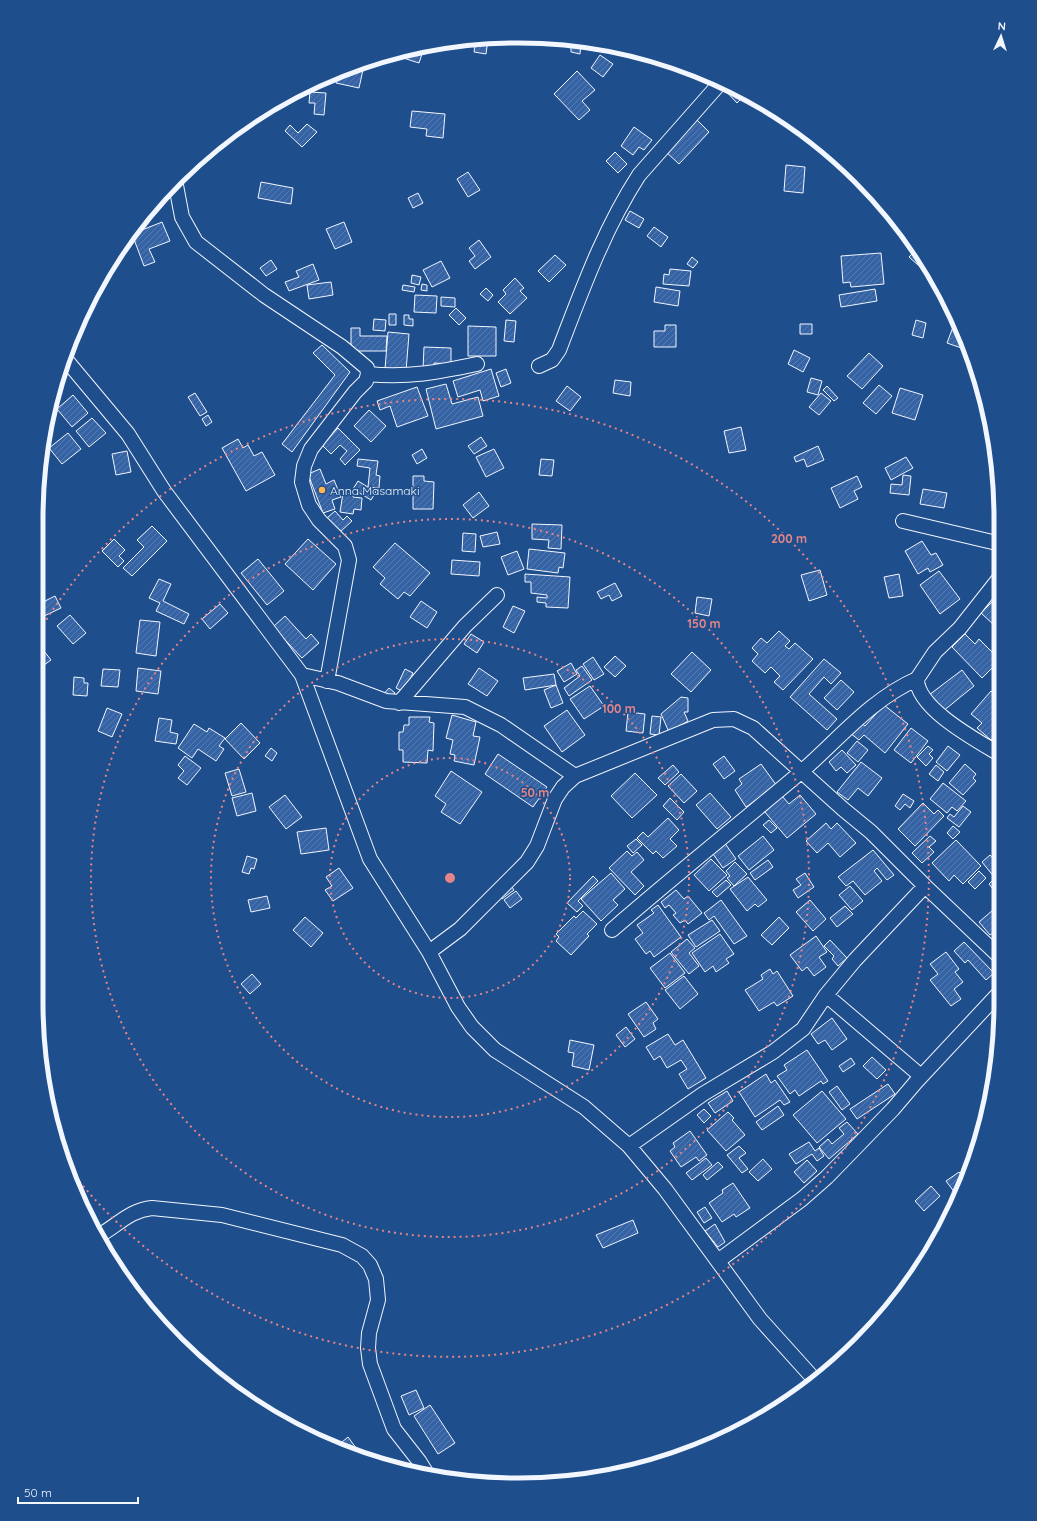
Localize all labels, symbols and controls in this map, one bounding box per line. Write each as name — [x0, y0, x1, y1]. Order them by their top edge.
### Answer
north arrow — [981, 16, 1021, 56]
text: N — [997, 19, 1006, 33]
place label: Anna Masamaki — [330, 483, 420, 498]
marker: Anna Masamaki — [317, 485, 327, 495]
text: 200 m — [771, 531, 807, 546]
text: 150 m — [687, 616, 721, 631]
text: 100 m — [602, 701, 636, 716]
text: 50 m — [521, 785, 549, 800]
centre of rings — [443, 871, 457, 885]
scale bar — [18, 1479, 138, 1505]
text: 50 m — [24, 1485, 52, 1500]

